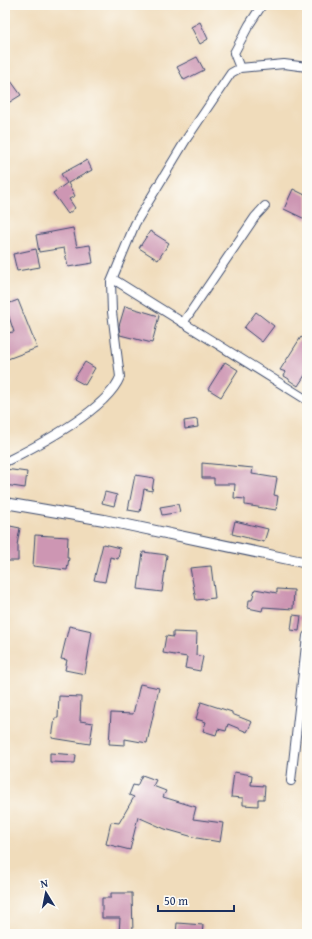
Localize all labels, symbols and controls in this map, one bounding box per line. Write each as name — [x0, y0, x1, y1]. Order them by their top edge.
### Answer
north arrow — [26, 873, 66, 913]
text: N — [39, 875, 50, 892]
scale bar — [158, 887, 234, 913]
text: 50 m — [164, 892, 188, 909]

